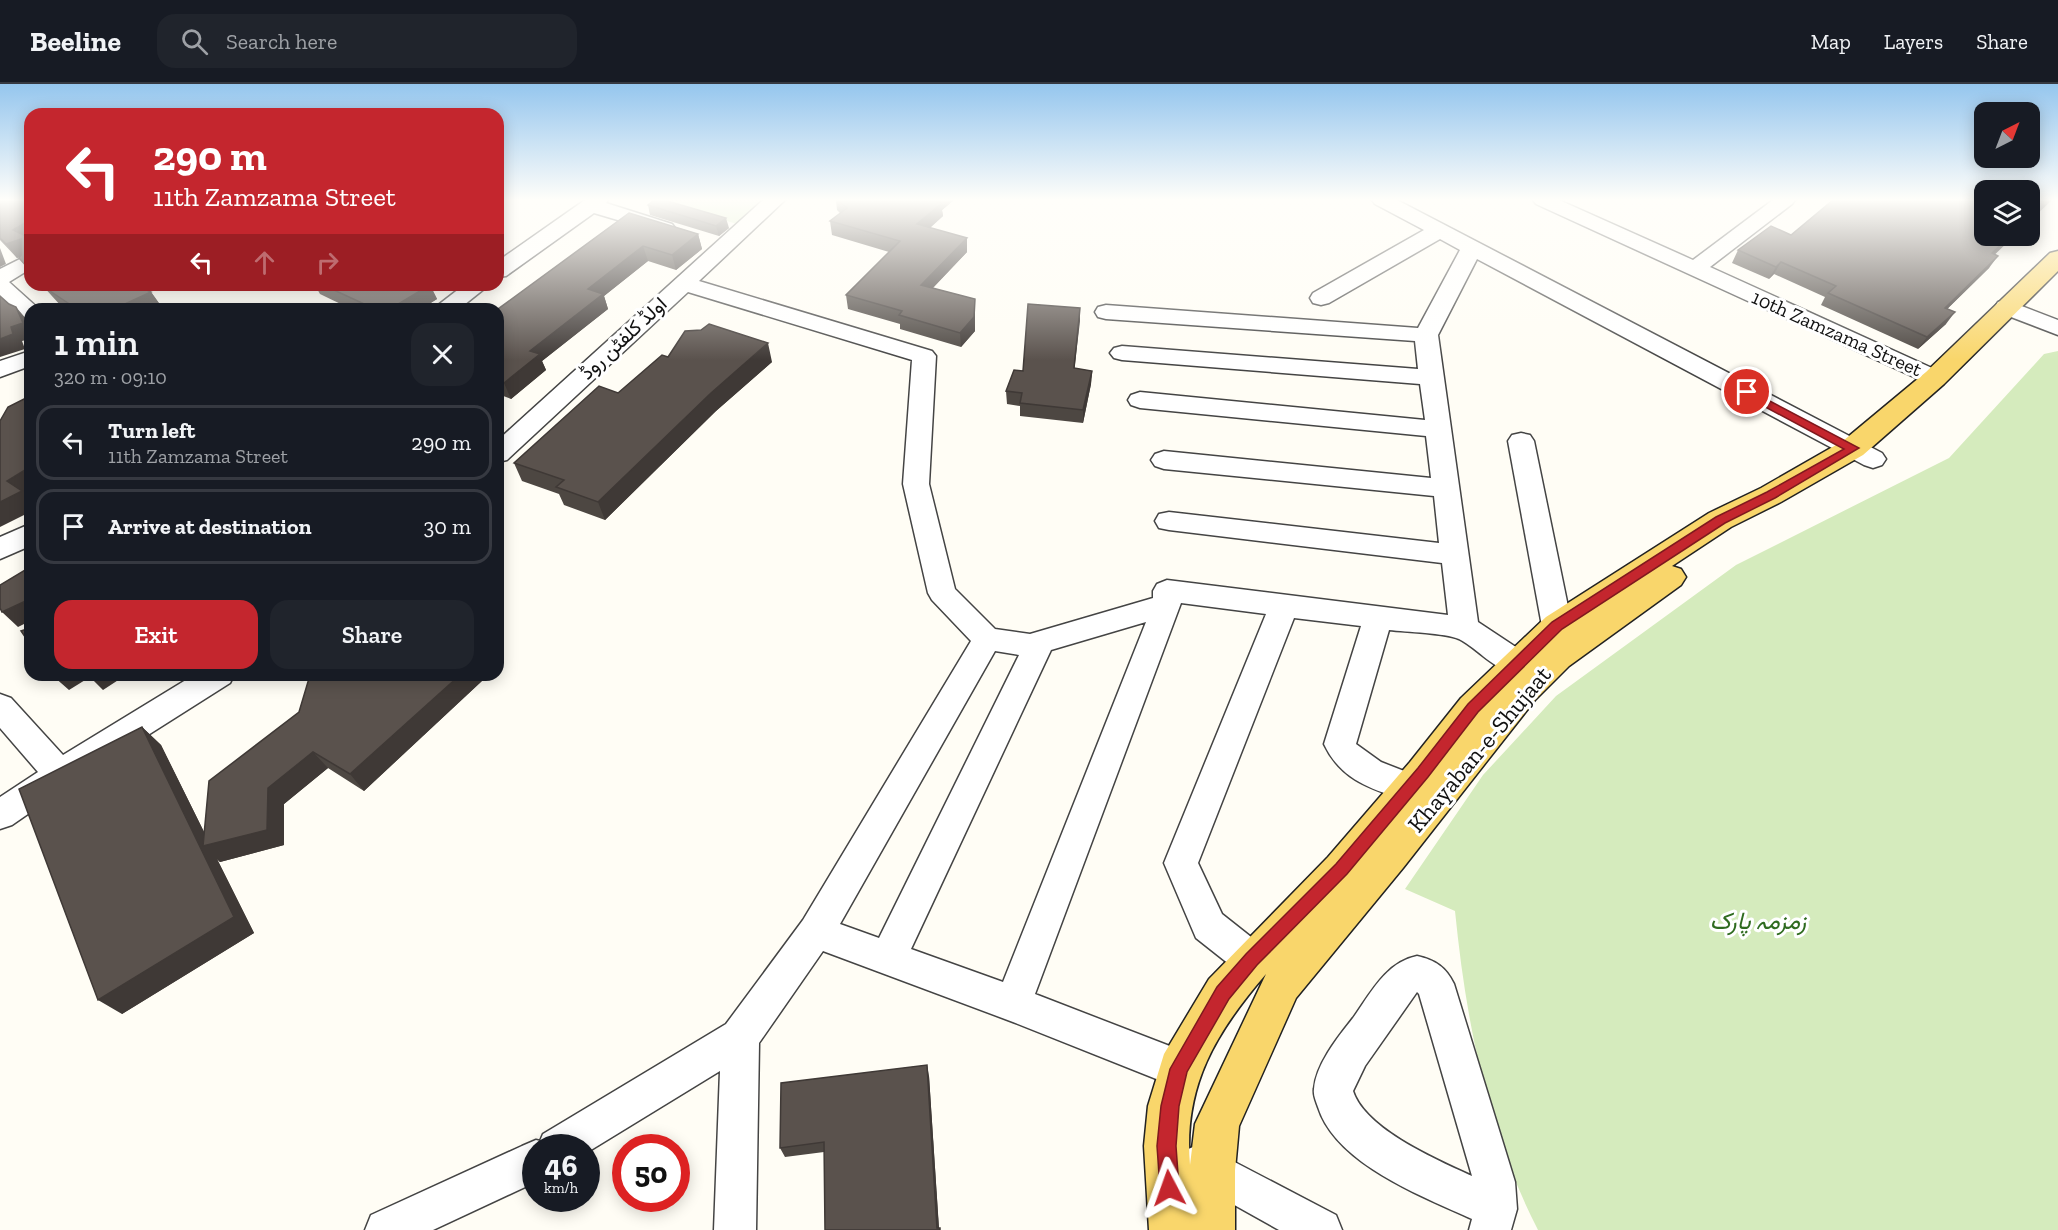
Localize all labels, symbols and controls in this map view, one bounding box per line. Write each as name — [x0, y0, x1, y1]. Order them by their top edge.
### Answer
search box — [157, 14, 577, 68]
text: Beeline — [30, 25, 121, 58]
icon: search — [178, 25, 211, 58]
text: Search here — [226, 28, 337, 55]
text: Map — [1811, 29, 1851, 54]
text: Layers — [1884, 29, 1943, 54]
text: Share — [1976, 29, 2028, 54]
north arrow — [1974, 102, 2040, 168]
map controls — [1974, 102, 2040, 246]
text: 290 m — [153, 130, 267, 181]
icon: left — [54, 132, 132, 210]
button: layers — [1974, 180, 2040, 246]
text: 11th Zamzama Street — [153, 181, 396, 213]
icon: left — [185, 246, 218, 279]
icon: ahead — [248, 246, 281, 279]
icon: right — [311, 246, 344, 279]
street label: 10th Zamzama Street — [1748, 285, 1926, 382]
street label: اولڈ کلفٹن روڈ — [574, 292, 672, 385]
text: 1 min — [54, 321, 139, 364]
button: close — [411, 323, 474, 386]
text: 320 m · 09:10 — [54, 365, 167, 389]
pin — [1721, 366, 1772, 417]
icon: arrive — [1730, 375, 1763, 408]
text: Turn left — [108, 417, 195, 444]
icon: left — [57, 426, 90, 459]
text: 290 m — [411, 429, 471, 456]
text: 11th Zamzama Street — [108, 444, 288, 468]
icon: arrive — [57, 510, 90, 543]
text: Arrive at destination — [108, 513, 311, 540]
text: 30 m — [424, 513, 471, 540]
button: Exit — [54, 600, 258, 669]
button: Share — [270, 600, 474, 669]
street label: Khayaban-e-Shujaat — [1401, 660, 1557, 838]
park label: زمزمہ پارک — [1710, 906, 1808, 937]
speed limit sign: 50 — [612, 1134, 690, 1212]
text: 46 — [544, 1148, 578, 1184]
position arrow — [1137, 1156, 1201, 1220]
text: km/h — [544, 1179, 578, 1197]

